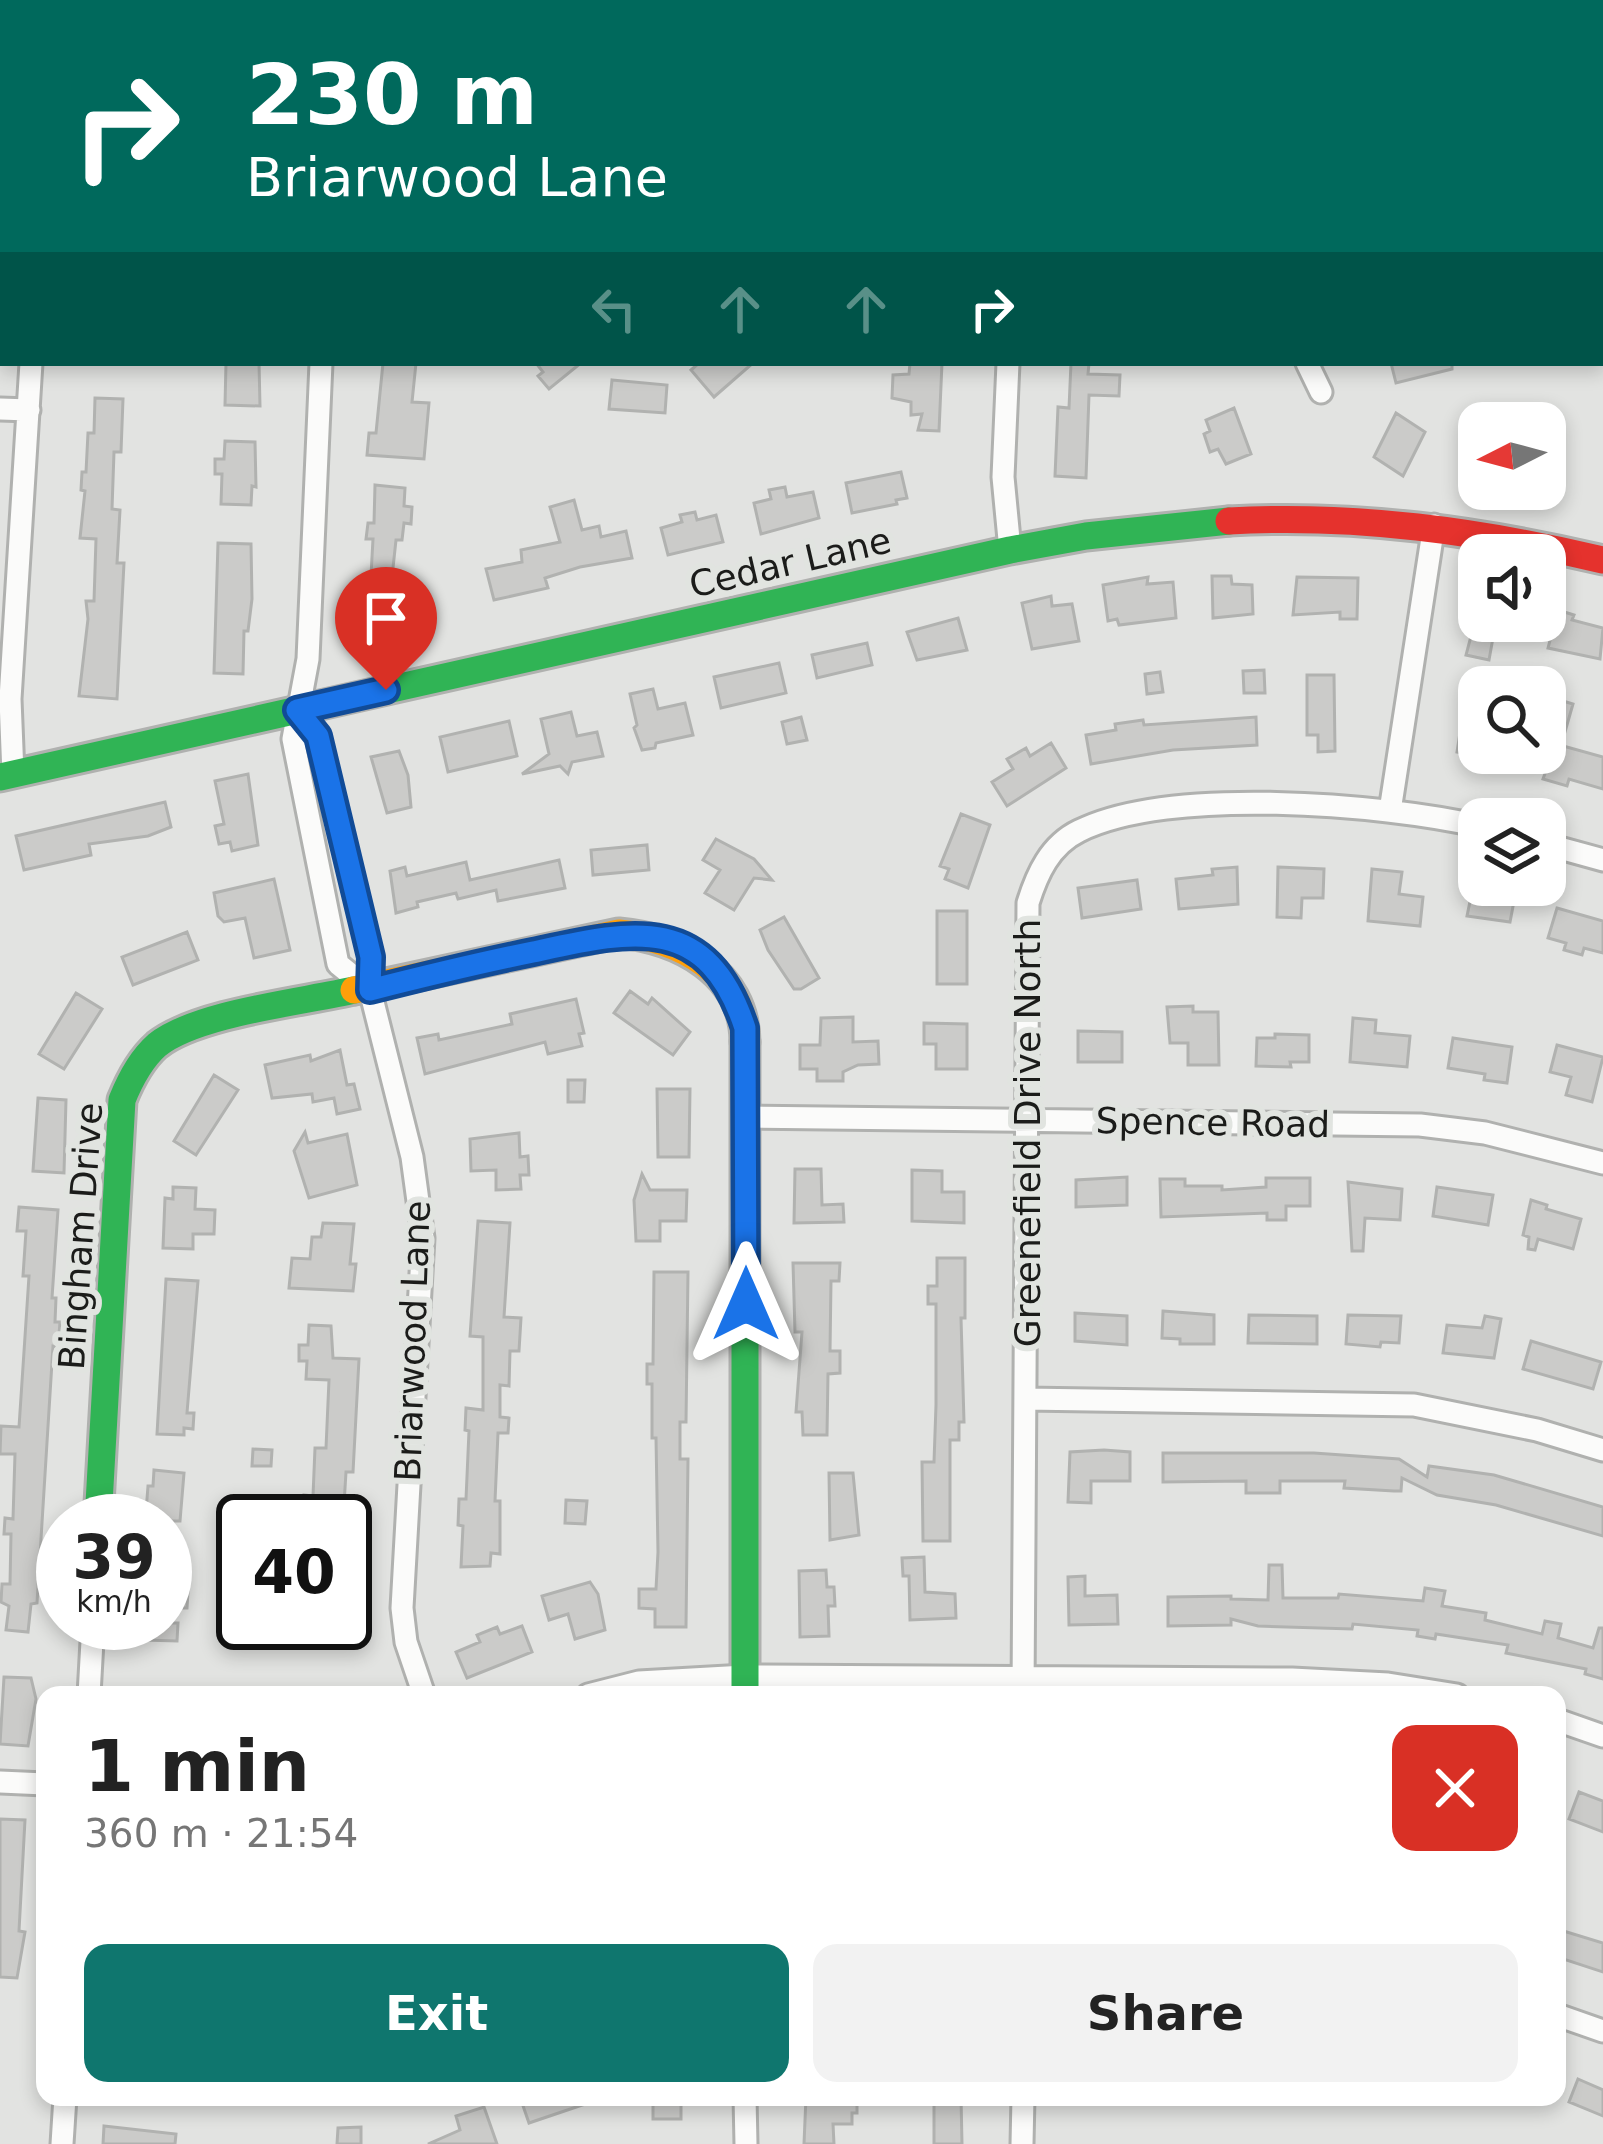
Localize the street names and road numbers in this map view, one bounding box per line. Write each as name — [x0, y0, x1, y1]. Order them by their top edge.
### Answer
street label: Cedar Lane — [685, 519, 895, 606]
street label: Greenefield Drive North — [1007, 919, 1048, 1347]
street label: Spence Road — [1095, 1100, 1331, 1145]
street label: Bingham Drive — [51, 1101, 110, 1371]
street label: Briarwood Lane — [387, 1200, 438, 1482]

